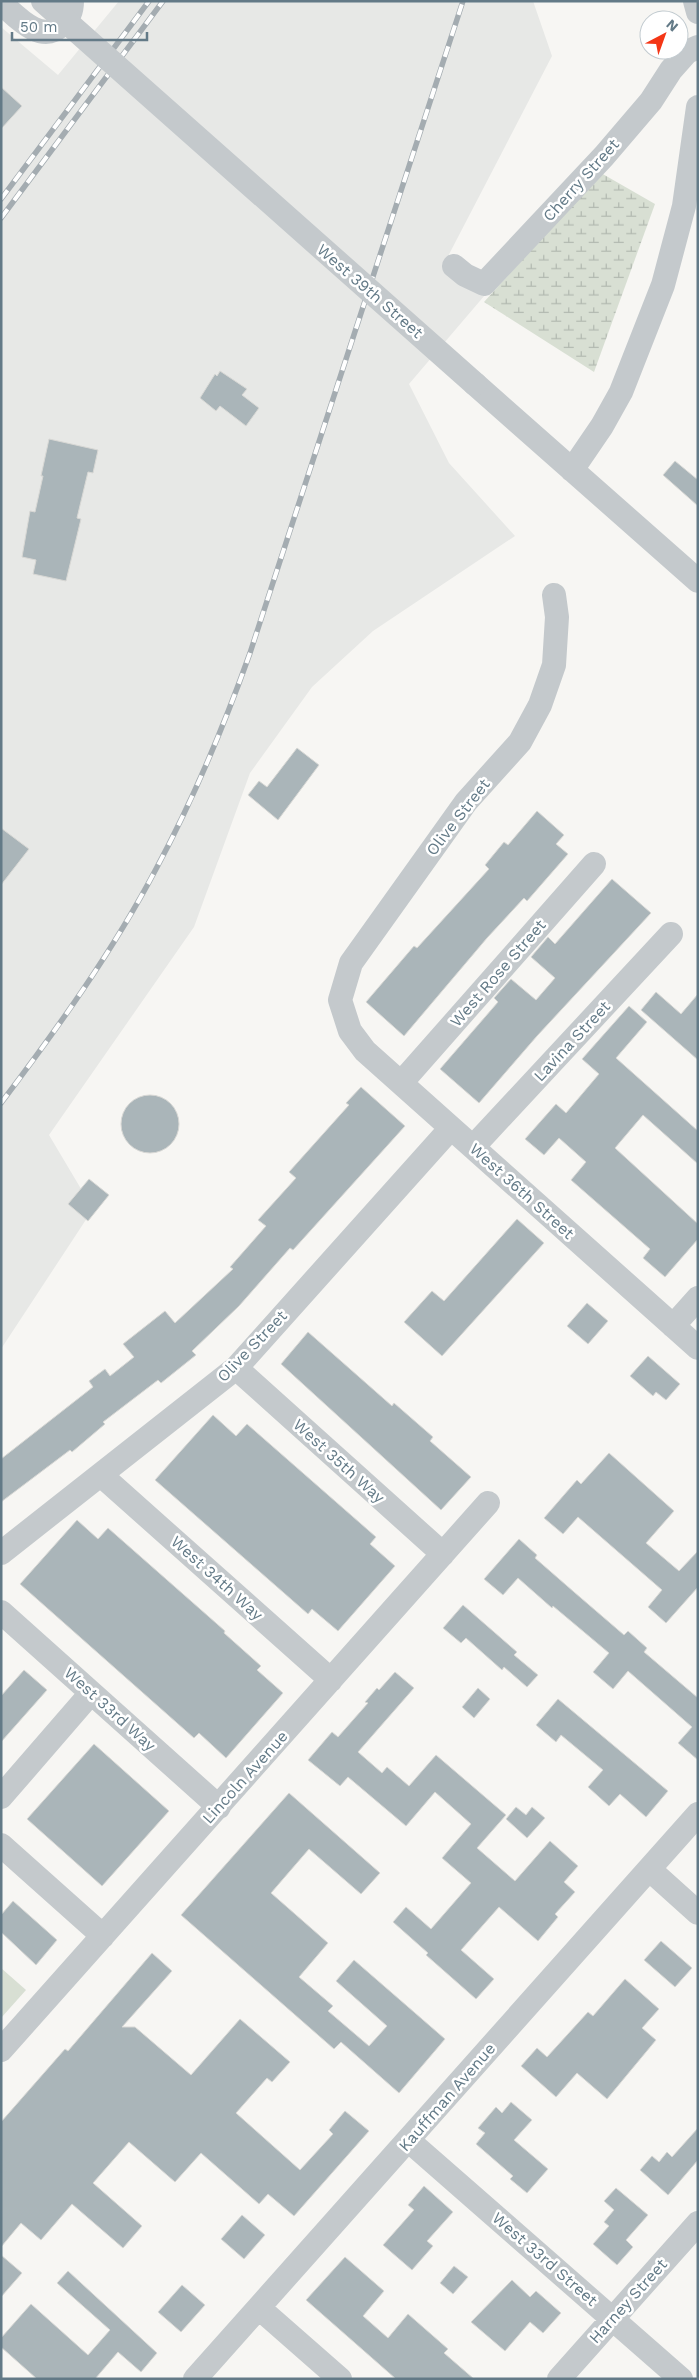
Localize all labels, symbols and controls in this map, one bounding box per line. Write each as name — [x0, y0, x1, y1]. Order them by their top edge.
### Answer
scale bar — [12, 10, 148, 42]
north arrow — [639, 10, 689, 60]
text: N — [663, 16, 682, 35]
text: 50 m — [20, 18, 57, 36]
street label: Cherry Street — [539, 135, 623, 225]
street label: West 39th Street — [313, 240, 427, 342]
street label: Olive Street — [422, 775, 494, 859]
street label: West Rose Street — [446, 915, 550, 1031]
street label: Lavina Street — [530, 997, 614, 1085]
street label: West 36th Street — [466, 1139, 578, 1243]
street label: Olive Street — [213, 1306, 291, 1386]
street label: West 35th Way — [289, 1415, 389, 1508]
street label: West 34th Way — [167, 1532, 267, 1625]
street label: West 33rd Way — [60, 1663, 160, 1755]
street label: Lincoln Avenue — [198, 1727, 292, 1827]
street label: Kauffman Avenue — [395, 2039, 499, 2155]
street label: West 33rd Street — [488, 2208, 602, 2310]
street label: Harney Street — [585, 2255, 671, 2347]

